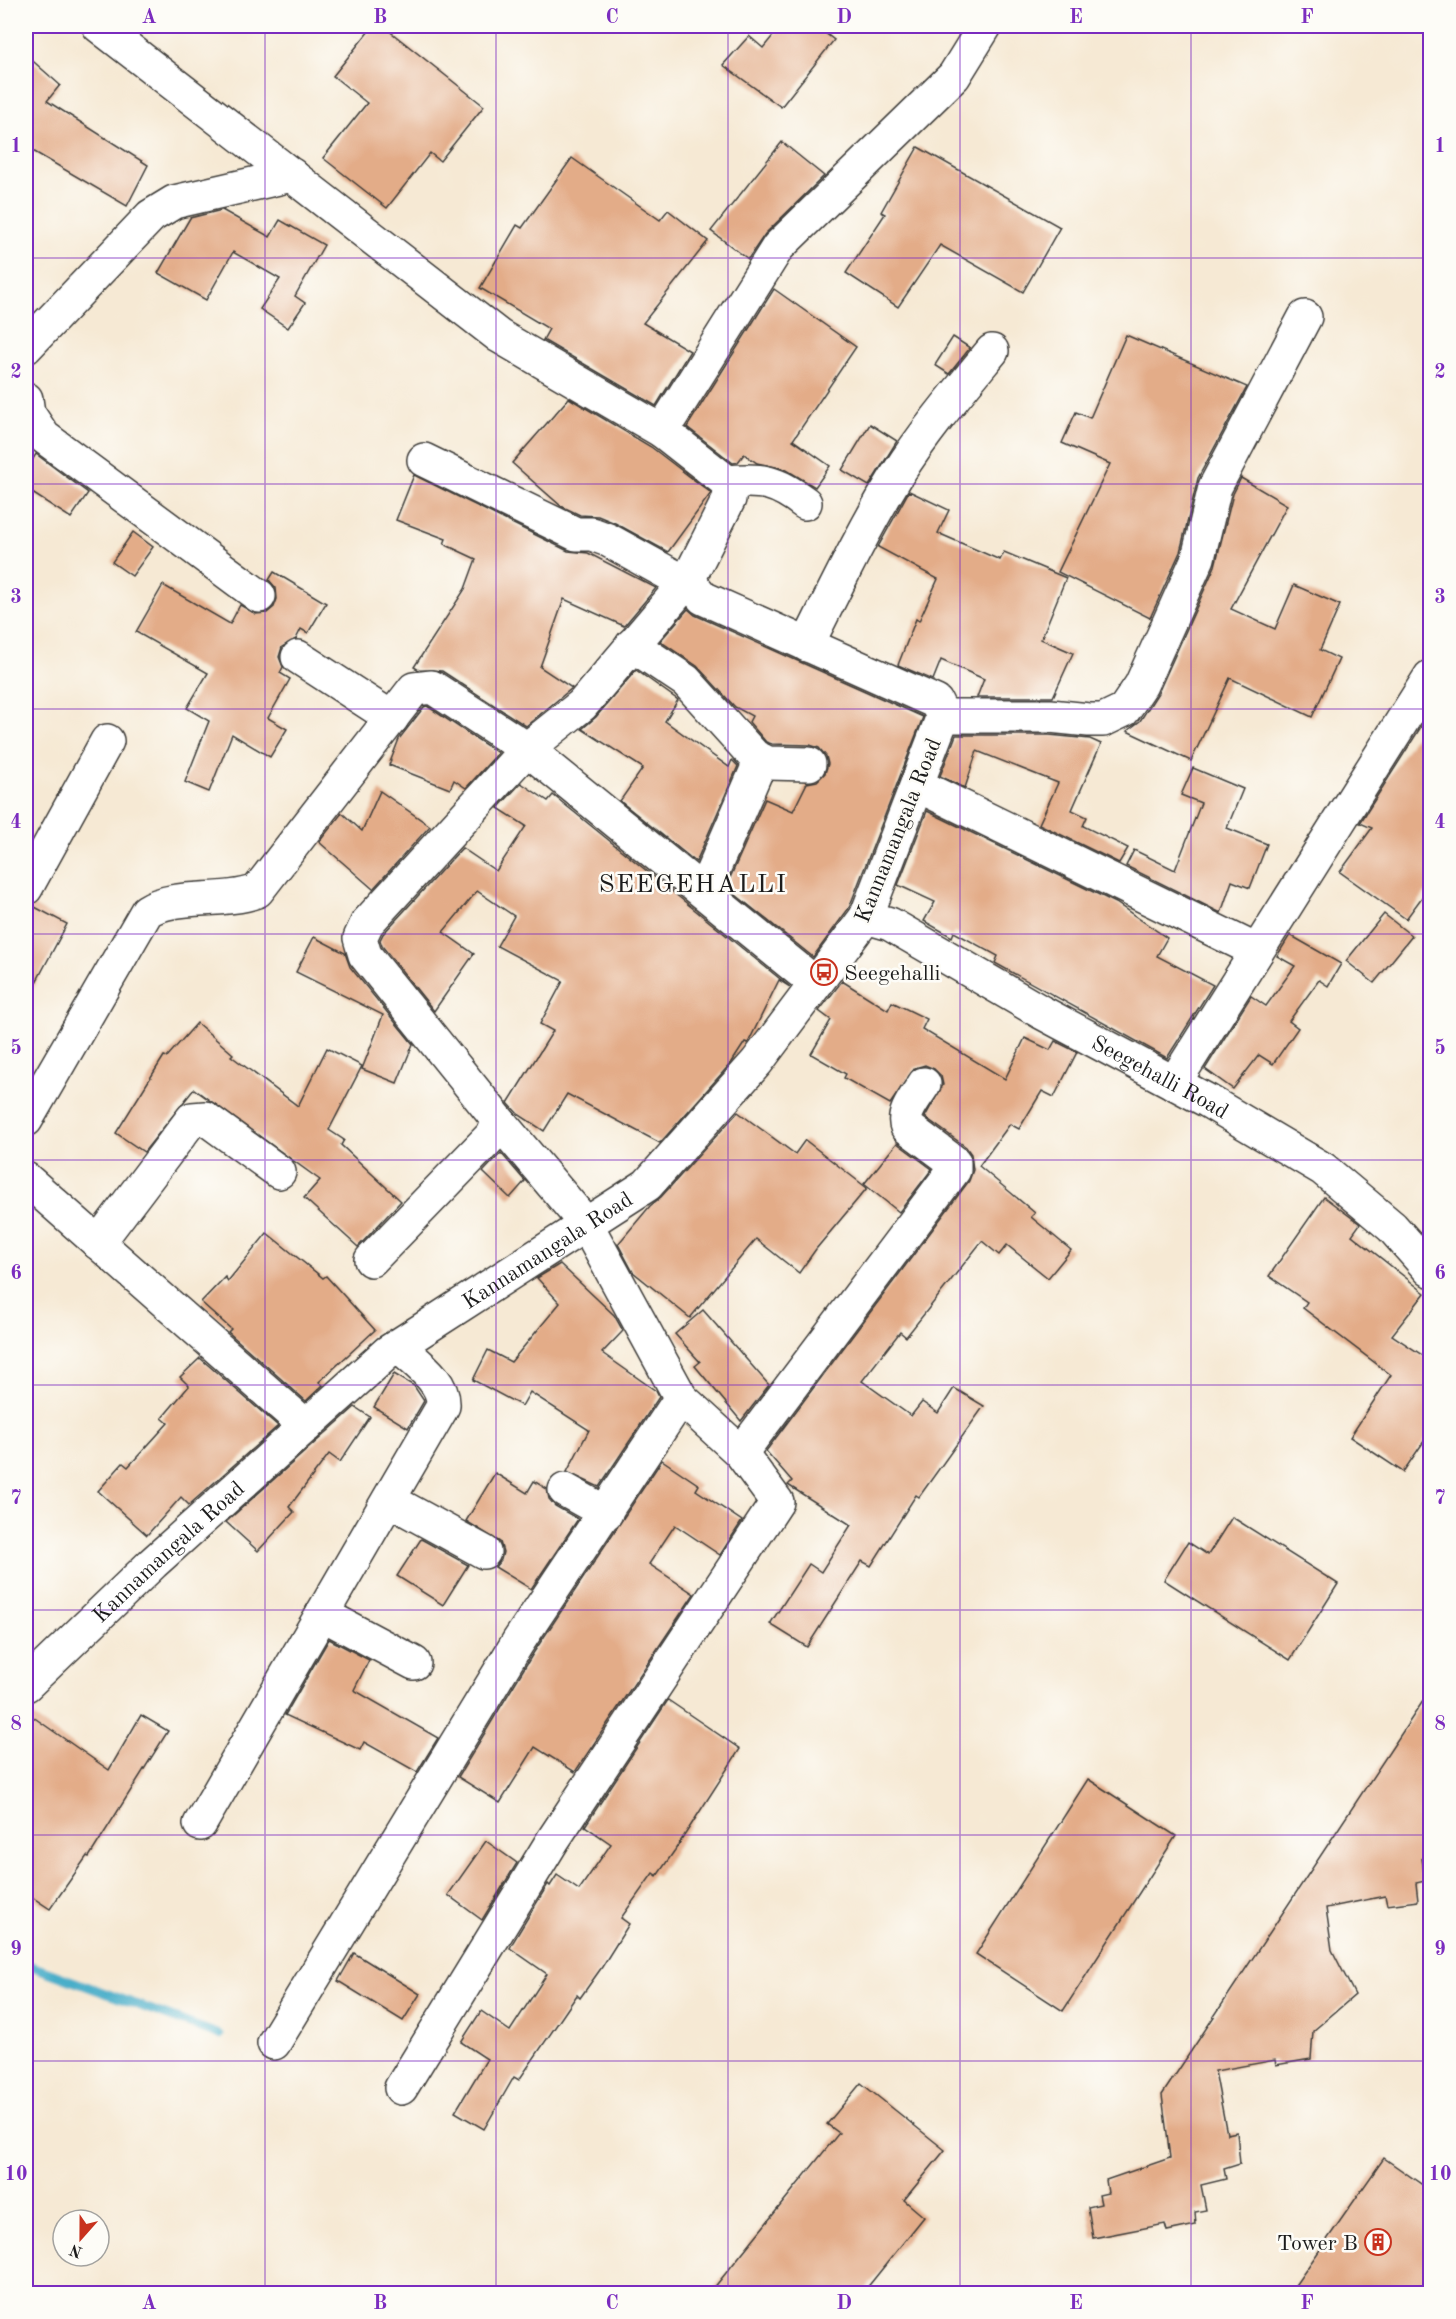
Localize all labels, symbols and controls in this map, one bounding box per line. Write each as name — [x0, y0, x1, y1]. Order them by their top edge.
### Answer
text: A — [141, 8, 157, 28]
text: B — [373, 8, 387, 28]
text: C — [605, 8, 619, 28]
text: D — [836, 8, 852, 28]
text: E — [1069, 8, 1083, 28]
text: F — [1300, 8, 1314, 28]
text: 1 — [10, 137, 22, 157]
text: 1 — [1434, 137, 1446, 157]
text: 2 — [10, 363, 22, 383]
text: 2 — [1434, 363, 1446, 383]
text: 3 — [10, 588, 22, 608]
text: 3 — [1434, 588, 1446, 608]
street label: Kannamangala Road — [852, 735, 946, 926]
text: 4 — [10, 813, 22, 833]
text: 4 — [1434, 813, 1446, 833]
district label: SEEGEHALLI — [598, 872, 788, 898]
bus stop icon: Seegehalli — [809, 957, 839, 987]
place label: Seegehalli — [844, 963, 941, 985]
street label: Seegehalli Road — [1088, 1032, 1232, 1124]
text: 5 — [10, 1038, 22, 1059]
text: 5 — [1434, 1038, 1446, 1059]
street label: Kannamangala Road — [459, 1189, 637, 1314]
text: 6 — [10, 1264, 22, 1284]
text: 6 — [1434, 1264, 1446, 1284]
street label: Kannamangala Road — [89, 1478, 249, 1628]
text: 7 — [10, 1489, 22, 1509]
text: 7 — [1434, 1489, 1446, 1509]
text: 8 — [10, 1715, 22, 1735]
text: 8 — [1434, 1715, 1446, 1735]
text: 9 — [10, 1940, 22, 1960]
text: 9 — [1434, 1940, 1446, 1960]
text: 10 — [4, 2165, 28, 2185]
text: 10 — [1428, 2165, 1452, 2185]
north arrow — [51, 2208, 111, 2268]
building icon: Tower B — [1363, 2227, 1393, 2257]
place label: Tower B — [1277, 2233, 1358, 2255]
text: N — [67, 2240, 85, 2260]
text: A — [141, 2294, 157, 2314]
text: B — [373, 2294, 387, 2314]
text: C — [605, 2294, 619, 2314]
text: D — [836, 2294, 852, 2314]
text: E — [1069, 2294, 1083, 2314]
text: F — [1300, 2294, 1314, 2314]

